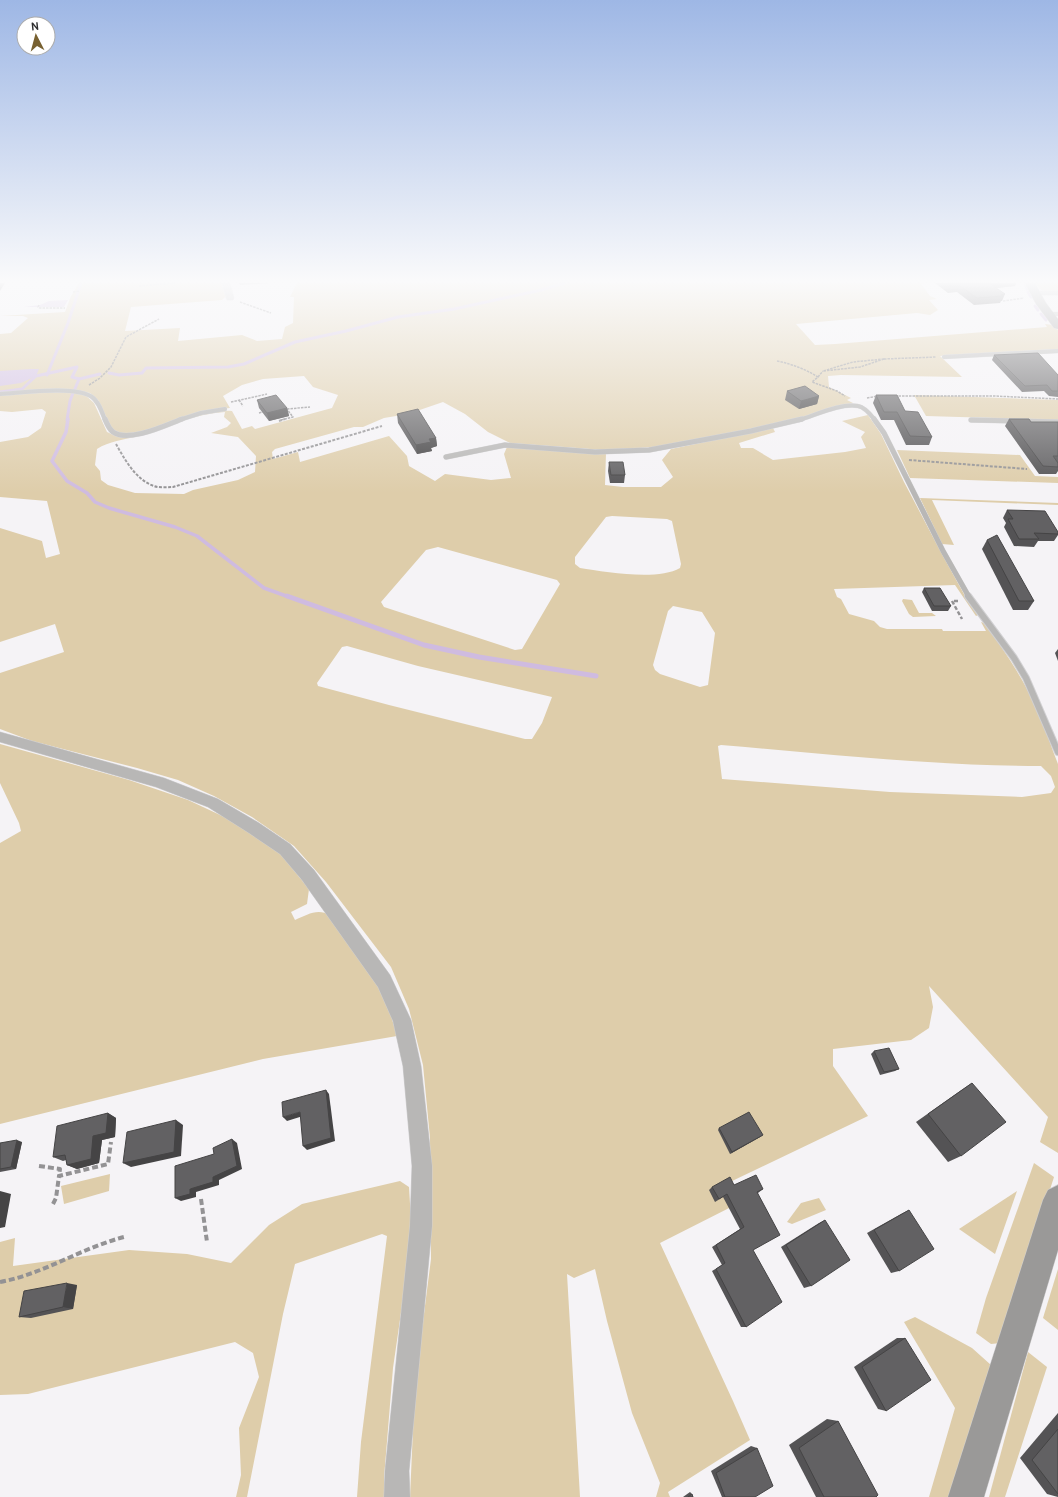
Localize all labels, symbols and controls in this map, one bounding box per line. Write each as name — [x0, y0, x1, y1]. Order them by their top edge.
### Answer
north arrow — [16, 16, 56, 56]
text: N — [30, 19, 40, 33]

